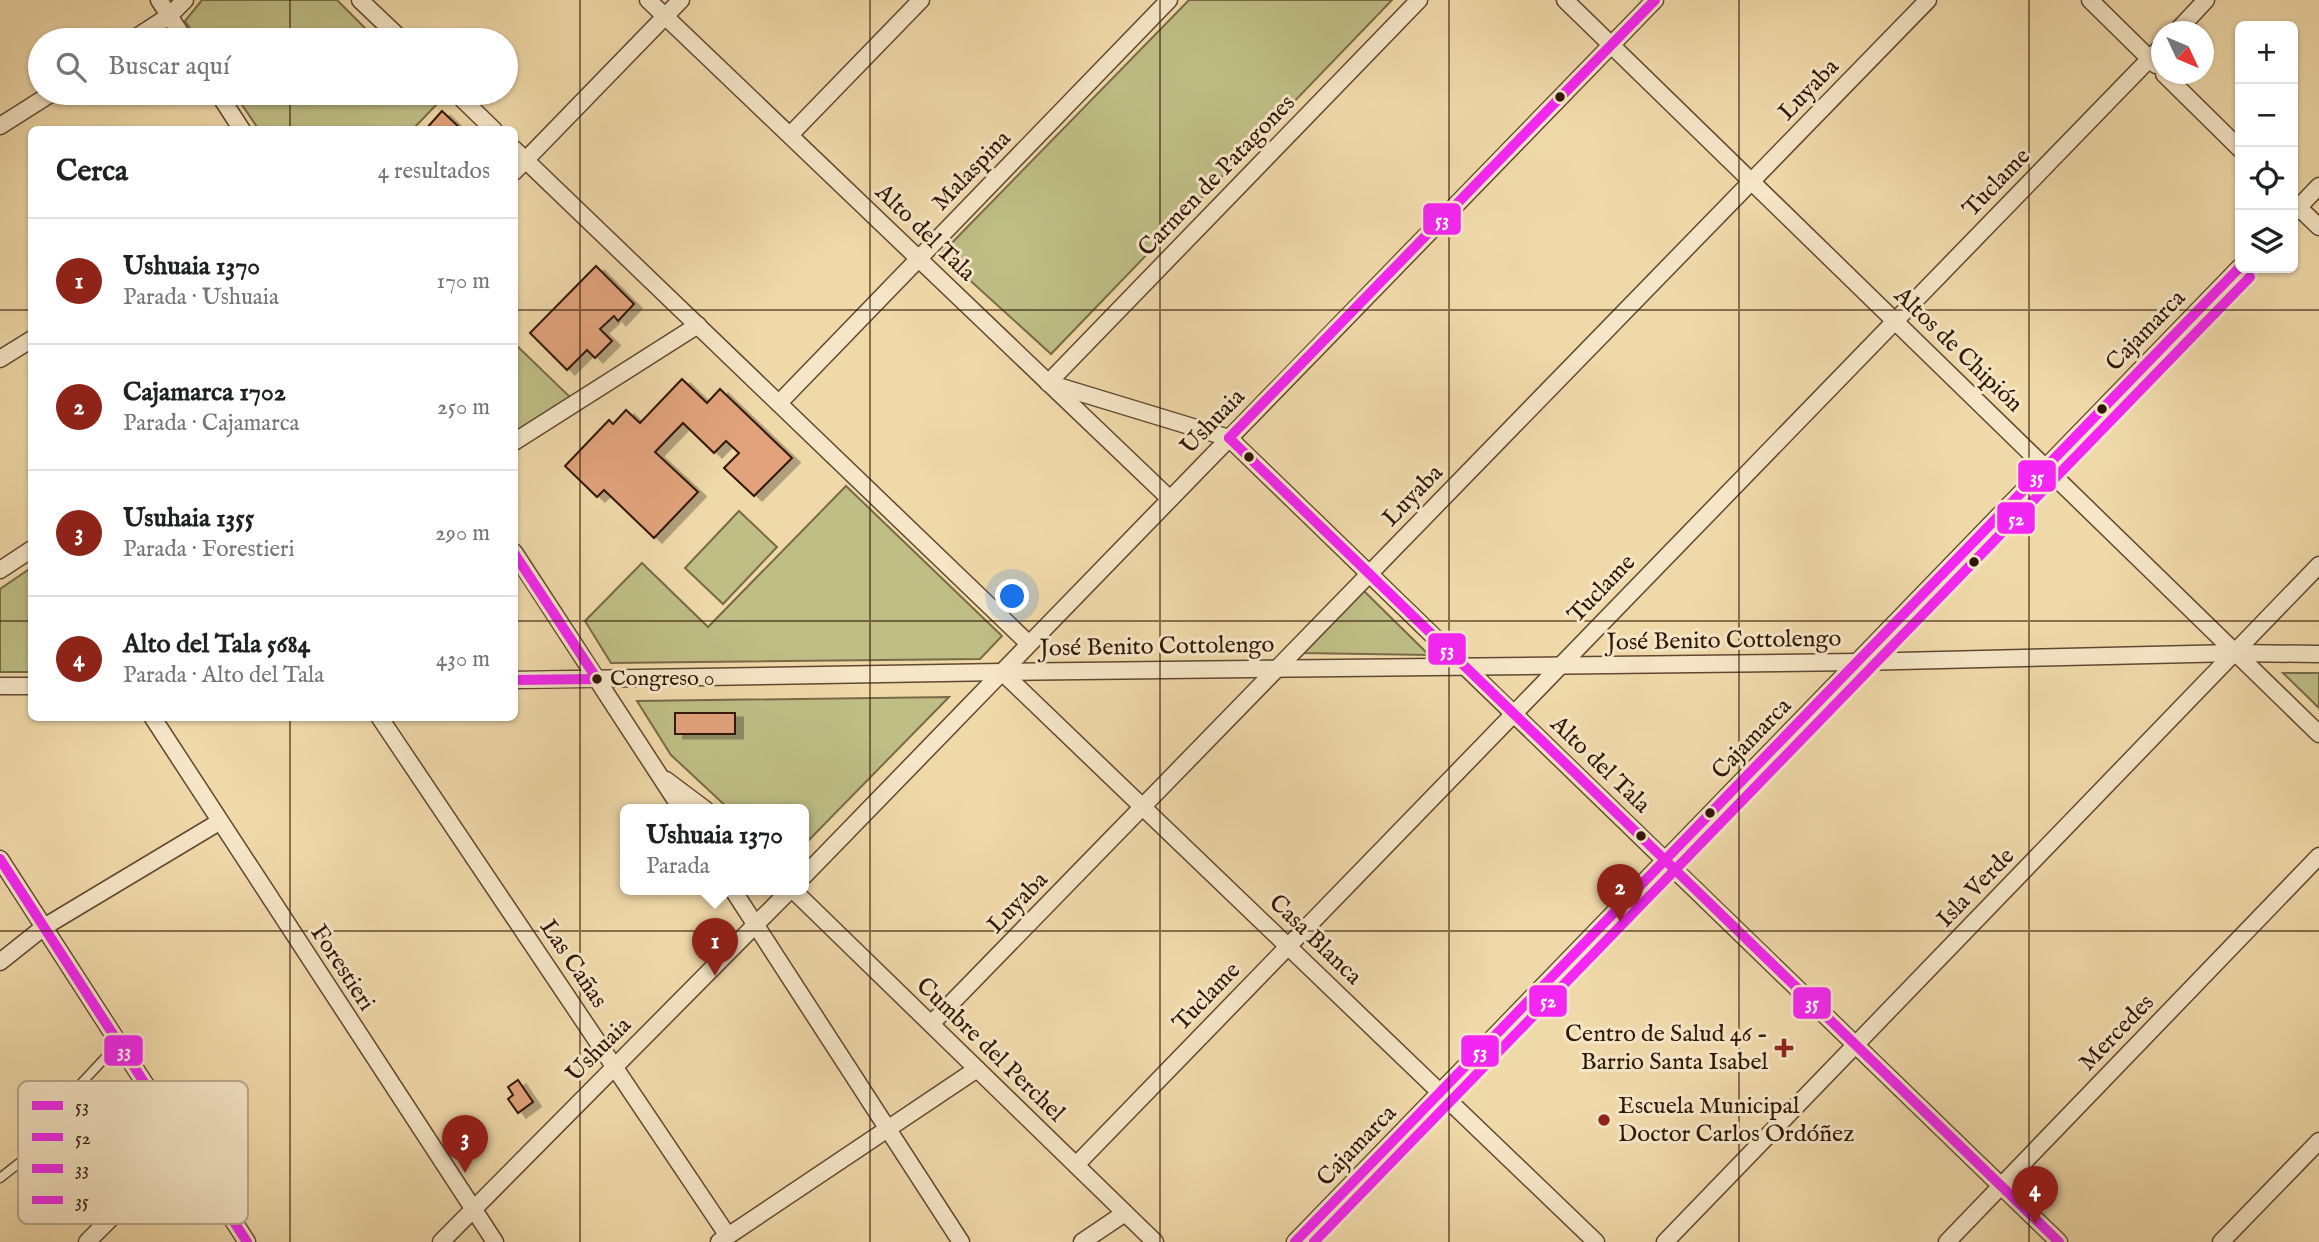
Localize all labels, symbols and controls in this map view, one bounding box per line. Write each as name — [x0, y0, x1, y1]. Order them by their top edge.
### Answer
north arrow — [2151, 21, 2214, 84]
map controls — [2235, 21, 2298, 273]
button: + — [2235, 21, 2298, 84]
search box — [28, 28, 518, 105]
icon: search — [52, 48, 90, 86]
text: Buscar aquí — [108, 50, 230, 83]
street label: Luyaba — [1772, 52, 1847, 128]
button: − — [2235, 84, 2298, 147]
street label: Carmen de Patagones — [1132, 88, 1302, 264]
unlabelled marker — [1553, 90, 1567, 104]
street label: Malaspina — [926, 124, 1019, 218]
street label: Tuclame — [1956, 142, 2038, 224]
button: locate — [2235, 147, 2298, 210]
text: Cerca — [56, 153, 128, 191]
text: 4 resultados — [378, 157, 490, 186]
street label: Alto del Tala — [868, 177, 982, 289]
line badge: 53 — [1422, 202, 1462, 236]
text: 53 — [1435, 209, 1449, 233]
button: layers — [2235, 210, 2298, 273]
text: Ushuaia 1370 — [123, 250, 260, 283]
text: 1 — [75, 267, 83, 296]
text: 170 m — [437, 267, 490, 296]
street label: Altos de Chipión — [1886, 280, 2029, 420]
text: Parada · Ushuaia — [123, 283, 279, 312]
street label: Cajamarca — [2099, 283, 2193, 378]
text: Cajamarca 1702 — [123, 376, 286, 409]
street label: Ushuaia — [1174, 382, 1253, 462]
text: 2 — [74, 393, 84, 422]
text: 250 m — [437, 393, 490, 422]
unlabelled marker — [2095, 402, 2109, 416]
text: Parada · Cajamarca — [123, 409, 300, 438]
unlabelled marker — [1242, 450, 1256, 464]
street label: Luyaba — [1376, 458, 1451, 534]
line badge: 35 — [2017, 459, 2057, 493]
text: 35 — [2030, 466, 2044, 490]
line badge: 52 — [1996, 501, 2036, 535]
text: Usuhaia 1355 — [123, 502, 254, 535]
text: 52 — [2008, 508, 2024, 532]
text: 3 — [75, 519, 83, 548]
text: 290 m — [435, 519, 490, 548]
text: Parada · Forestieri — [123, 535, 295, 564]
street label: Tuclame — [1561, 548, 1643, 630]
unlabelled marker — [1967, 555, 1981, 569]
your location — [995, 579, 1029, 613]
street label: José Benito Cottolengo — [1603, 623, 1842, 659]
text: Alto del Tala 5684 — [123, 628, 310, 661]
street label: José Benito Cottolengo — [1036, 629, 1275, 665]
line badge: 53 — [1427, 632, 1467, 666]
text: 53 — [1440, 639, 1454, 663]
text: 4 — [73, 645, 85, 674]
text: 430 m — [436, 645, 490, 674]
text: Parada · Alto del Tala — [123, 661, 324, 690]
place label: Congreso 0 — [610, 665, 715, 693]
marker: Congreso 0 — [590, 672, 604, 686]
street label: Cajamarca — [1705, 691, 1799, 786]
street label: Alto del Tala — [1543, 709, 1657, 821]
popup — [620, 804, 809, 895]
unlabelled marker — [1703, 806, 1717, 820]
text: Ushuaia 1370 — [646, 819, 783, 852]
unlabelled marker — [1634, 829, 1648, 843]
street label: Isla Verde — [1930, 842, 2022, 934]
text: Parada — [646, 852, 710, 881]
pin: 2 — [1597, 864, 1643, 922]
street label: Luyaba — [981, 865, 1056, 941]
street label: Casa Blanca — [1262, 888, 1369, 993]
street label: Las Cañas — [532, 914, 614, 1014]
pin: 1 — [692, 918, 738, 976]
street label: Forestieri — [303, 919, 381, 1017]
street label: Tuclame — [1166, 956, 1248, 1038]
street label: Cumbre del Perchel — [909, 971, 1071, 1129]
line badge: 52 — [1528, 984, 1568, 1018]
line badge: 35 — [1792, 986, 1832, 1020]
street label: Mercedes — [2073, 988, 2161, 1078]
text: 52 — [1540, 990, 1556, 1014]
text: 35 — [1805, 992, 1819, 1016]
street label: Ushuaia — [560, 1010, 639, 1089]
place label: Centro de Salud 46 - Barrio Santa Isabel — [1565, 1019, 1768, 1078]
line badge: 33 — [103, 1034, 144, 1067]
line badge: 53 — [1460, 1034, 1500, 1068]
marker: Centro de Salud 46 - Barrio Santa Isabel — [1774, 1038, 1794, 1058]
text: 33 — [117, 1040, 131, 1064]
text: 53 — [1473, 1041, 1487, 1065]
legend — [18, 1081, 248, 1224]
place label: Escuela Municipal Doctor Carlos Ordóñez — [1618, 1091, 1854, 1150]
text: 53 — [75, 1095, 89, 1119]
street label: Cajamarca — [1310, 1098, 1404, 1193]
marker: Escuela Municipal Doctor Carlos Ordóñez — [1596, 1112, 1612, 1128]
pin: 3 — [442, 1115, 488, 1173]
text: 52 — [75, 1127, 91, 1151]
text: 33 — [75, 1158, 89, 1182]
pin: 4 — [2012, 1166, 2058, 1224]
text: 35 — [75, 1190, 89, 1214]

